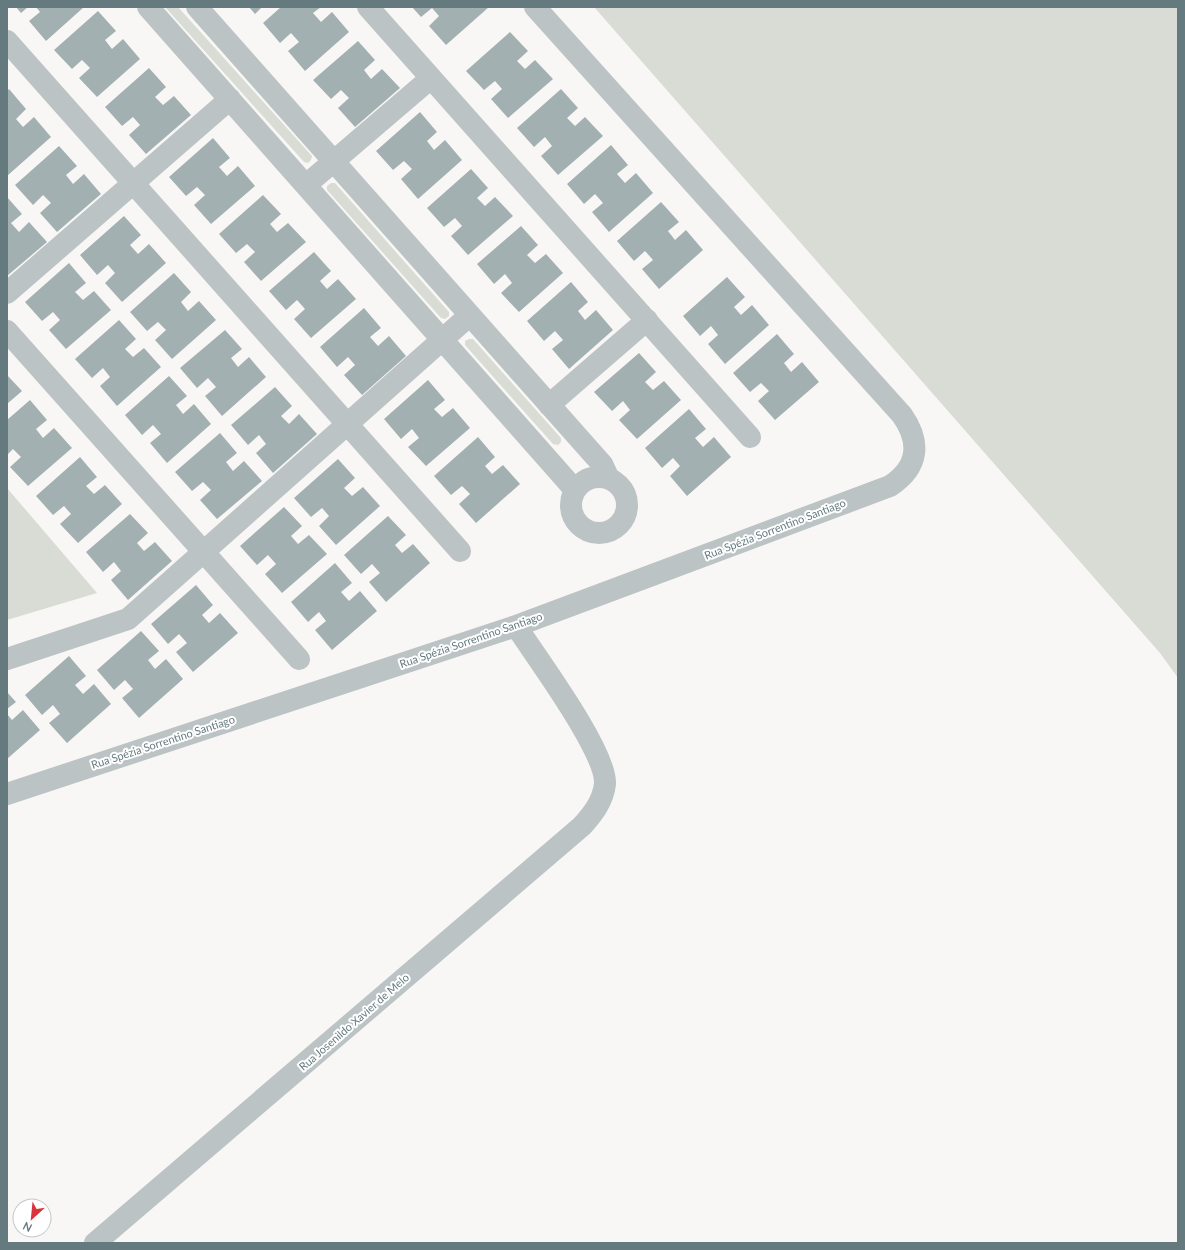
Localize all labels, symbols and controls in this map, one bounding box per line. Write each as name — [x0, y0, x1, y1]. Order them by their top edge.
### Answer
street label: Rua Spézia Sorrentino Santiago — [702, 496, 847, 562]
street label: Rua Spézia Sorrentino Santiago — [398, 609, 544, 670]
street label: Rua Spézia Sorrentino Santiago — [89, 712, 236, 771]
street label: Rua Josenildo Xavier de Melo — [296, 970, 411, 1073]
north arrow — [12, 1198, 52, 1238]
text: N — [21, 1220, 34, 1235]

